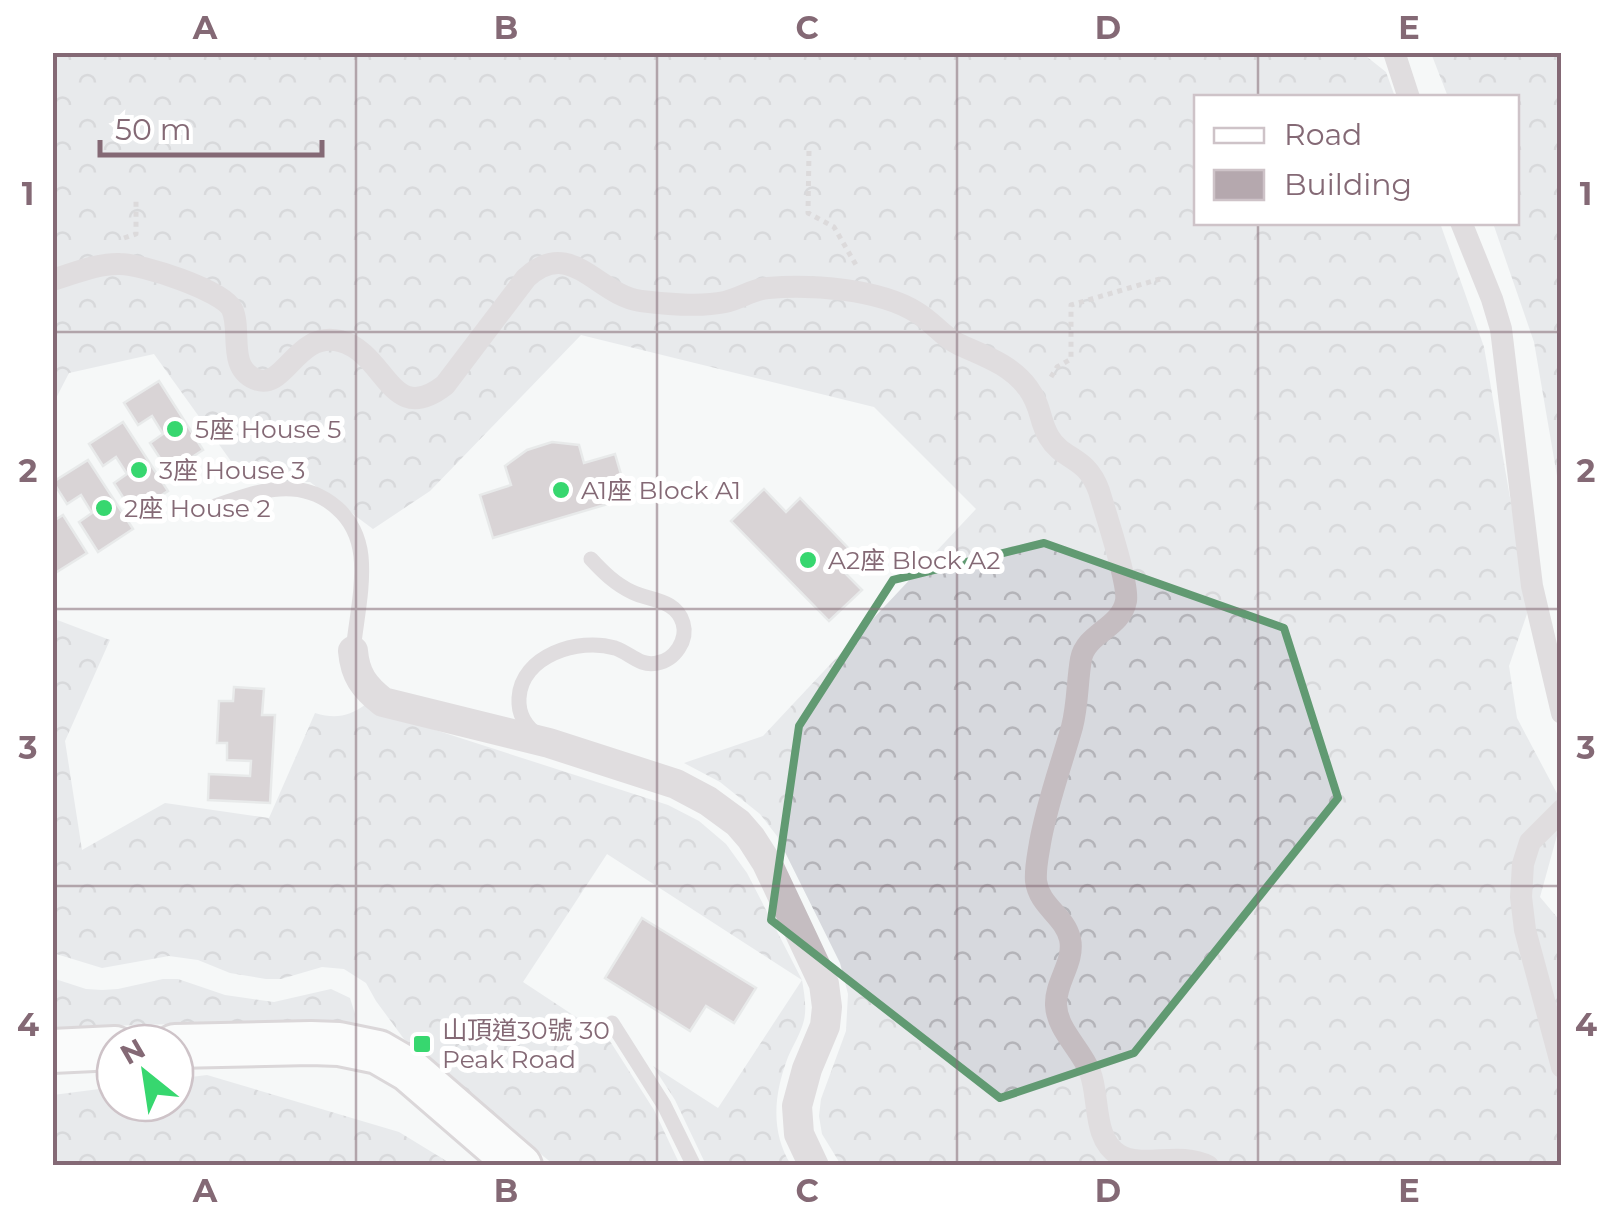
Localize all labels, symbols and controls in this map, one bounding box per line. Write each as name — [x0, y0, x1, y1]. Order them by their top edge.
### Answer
text: A — [192, 8, 218, 47]
text: B — [494, 8, 518, 47]
text: C — [795, 8, 819, 47]
text: D — [1095, 8, 1121, 47]
text: E — [1398, 8, 1420, 47]
scale bar — [100, 95, 322, 157]
legend — [1194, 95, 1519, 225]
text: 50 m — [115, 111, 192, 148]
text: Road — [1284, 116, 1362, 153]
text: Building — [1284, 166, 1412, 203]
text: 1 — [22, 174, 34, 213]
text: 1 — [1580, 174, 1592, 213]
place label: 5座 House 5 — [195, 414, 342, 444]
marker: 5座 House 5 — [164, 418, 186, 440]
text: 2 — [19, 451, 37, 490]
text: 2 — [1577, 451, 1595, 490]
place label: 3座 House 3 — [159, 455, 305, 485]
marker: 3座 House 3 — [128, 459, 150, 481]
place label: A1座 Block A1 — [581, 475, 741, 505]
marker: A1座 Block A1 — [550, 479, 572, 501]
place label: 2座 House 2 — [124, 493, 271, 523]
marker: 2座 House 2 — [93, 497, 115, 519]
place label: A2座 Block A2 — [828, 545, 1000, 575]
marker: A2座 Block A2 — [797, 549, 819, 571]
text: 3 — [18, 728, 37, 767]
text: 3 — [1576, 728, 1595, 767]
text: 4 — [17, 1005, 39, 1044]
text: 4 — [1575, 1005, 1597, 1044]
place label: 山頂道30號 30 Peak Road — [442, 1015, 610, 1074]
north arrow — [95, 1023, 195, 1123]
text: N — [114, 1031, 151, 1072]
marker: 山頂道30號 30 Peak Road — [411, 1033, 433, 1055]
text: A — [192, 1171, 218, 1210]
text: B — [494, 1171, 518, 1210]
text: C — [795, 1171, 819, 1210]
text: D — [1095, 1171, 1121, 1210]
text: E — [1398, 1171, 1420, 1210]

